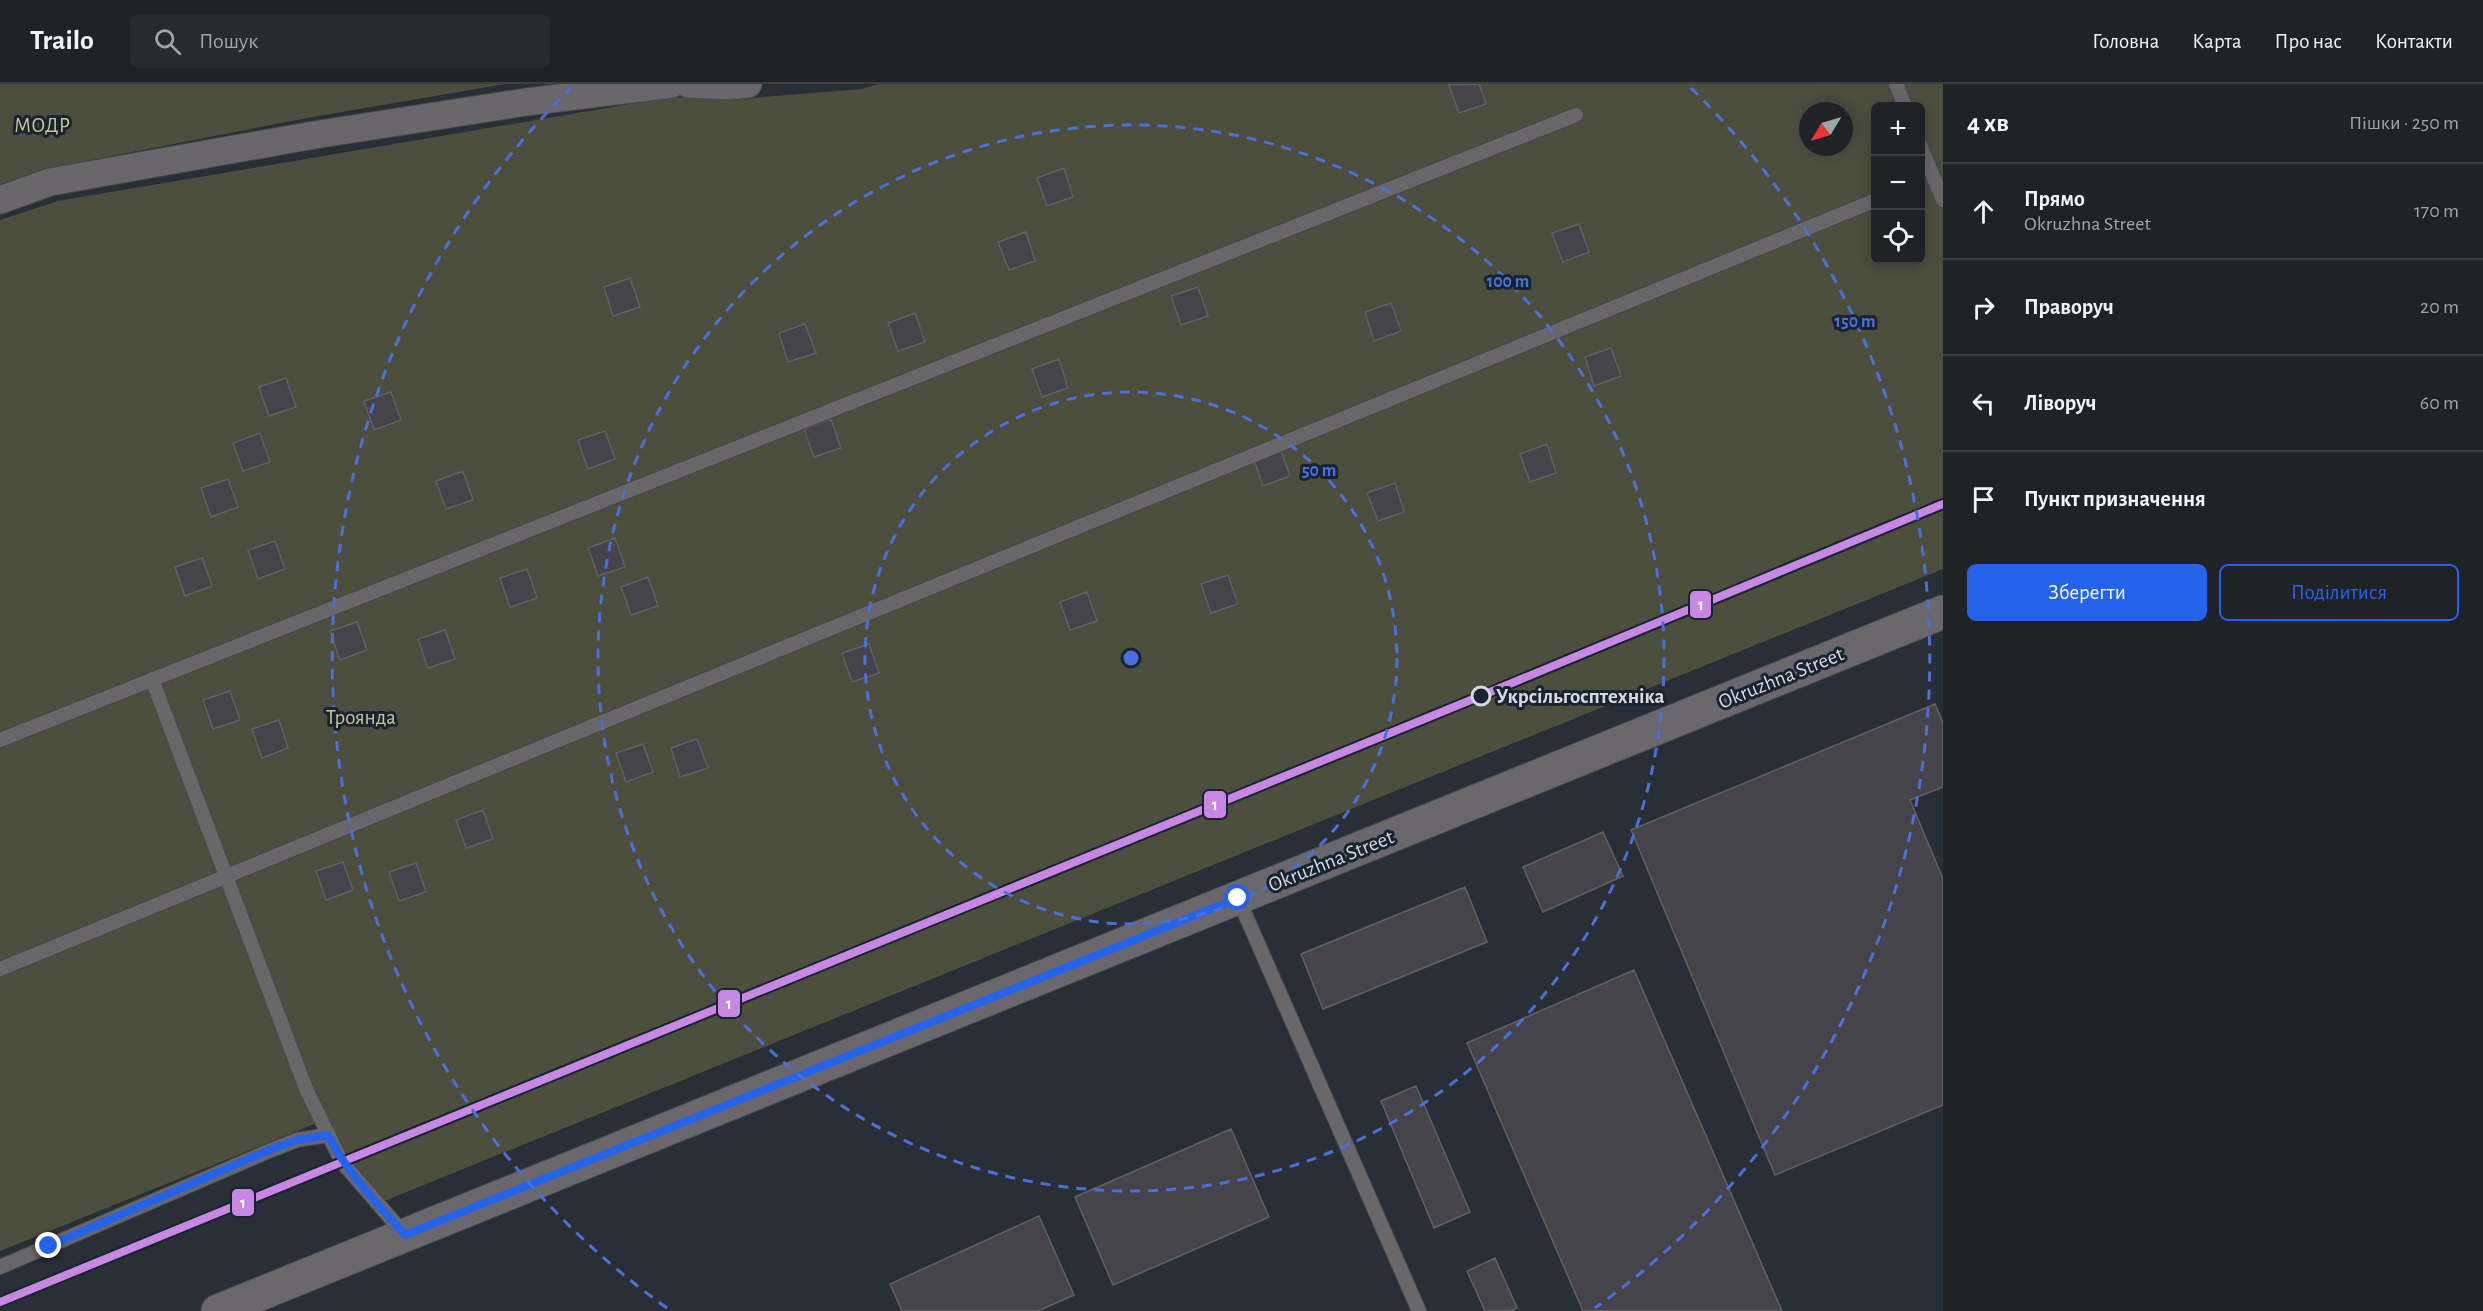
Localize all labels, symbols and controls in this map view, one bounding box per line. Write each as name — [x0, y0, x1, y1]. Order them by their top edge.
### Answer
search box — [130, 14, 550, 68]
icon: search — [151, 25, 184, 58]
text: Trailo — [30, 27, 94, 55]
text: Пошук — [199, 30, 258, 52]
text: Головна — [2092, 31, 2159, 52]
text: Карта — [2192, 31, 2242, 52]
text: Про нас — [2275, 31, 2342, 52]
text: Контакти — [2375, 31, 2453, 52]
north arrow — [1799, 102, 1853, 156]
map controls — [1871, 102, 1925, 264]
button: + — [1871, 102, 1925, 156]
text: 4 хв — [1967, 110, 2009, 136]
text: Пішки · 250 m — [2349, 113, 2459, 133]
park label: МОДР — [14, 115, 70, 136]
button: − — [1871, 156, 1925, 210]
text: Прямо — [2024, 188, 2085, 210]
icon: ahead — [1967, 195, 2000, 228]
text: 170 m — [2414, 201, 2459, 221]
button: locate — [1871, 210, 1925, 264]
text: Okruzhna Street — [2024, 214, 2151, 234]
text: 100 m — [1487, 273, 1529, 291]
icon: right — [1967, 291, 2000, 324]
text: Праворуч — [2024, 296, 2114, 318]
text: 20 m — [2420, 297, 2459, 317]
text: 150 m — [1835, 313, 1875, 331]
icon: left — [1967, 387, 2000, 420]
text: Ліворуч — [2024, 392, 2097, 414]
text: 60 m — [2420, 393, 2459, 413]
text: 50 m — [1302, 462, 1336, 480]
icon: arrive — [1967, 483, 2000, 516]
text: Пункт призначення — [2024, 488, 2206, 510]
button: Зберегти — [1967, 564, 2207, 621]
button: Поділитися — [2219, 564, 2459, 621]
line badge: 1 — [1689, 590, 1712, 619]
text: 1 — [1698, 597, 1704, 613]
street label: Okruzhna Street — [1715, 643, 1847, 713]
centre of rings — [1121, 648, 1141, 668]
marker: Укрсільгосптехніка — [1471, 686, 1491, 706]
place label: Укрсільгосптехніка — [1496, 686, 1665, 707]
park label: Троянда — [326, 707, 396, 728]
line badge: 1 — [1203, 790, 1227, 819]
text: 1 — [1212, 797, 1218, 813]
street label: Okruzhna Street — [1265, 826, 1397, 896]
route start — [1224, 884, 1250, 910]
line badge: 1 — [717, 989, 741, 1018]
text: 1 — [726, 996, 732, 1012]
line badge: 1 — [231, 1188, 255, 1217]
text: 1 — [240, 1195, 246, 1211]
route end — [35, 1232, 61, 1258]

